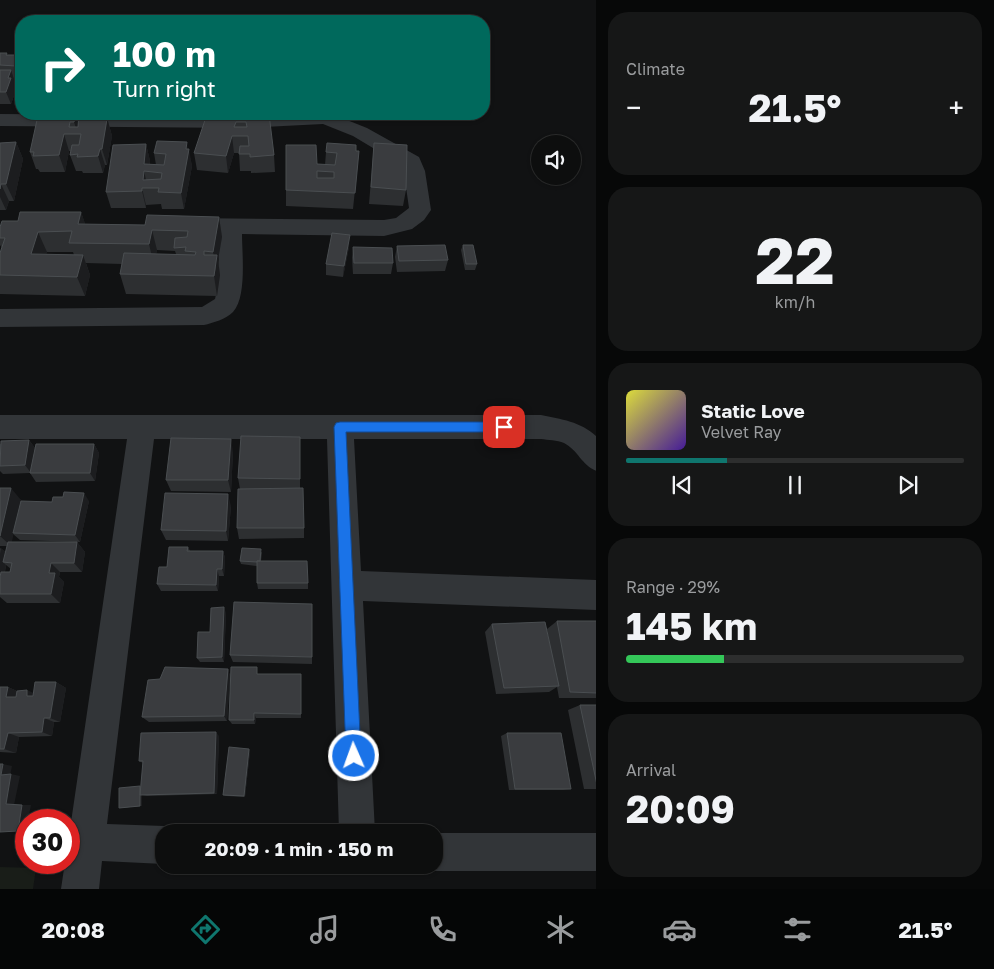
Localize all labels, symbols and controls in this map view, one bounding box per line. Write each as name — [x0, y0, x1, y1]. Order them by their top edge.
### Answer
text: 100 m — [113, 33, 216, 75]
icon: right — [30, 35, 95, 100]
text: Climate — [626, 59, 685, 79]
text: Turn right — [113, 75, 216, 102]
text: 21.5° — [749, 85, 841, 130]
text: − — [626, 91, 641, 124]
text: + — [949, 91, 964, 124]
map controls — [531, 135, 581, 185]
button: sound — [531, 135, 581, 185]
text: 22 — [755, 220, 835, 298]
text: km/h — [775, 292, 815, 312]
text: Static Love — [701, 399, 805, 422]
pin — [483, 406, 525, 448]
icon: arrive — [490, 413, 518, 441]
text: Velvet Ray — [701, 422, 782, 442]
icon: previous — [668, 471, 696, 499]
icon: pause — [781, 471, 809, 499]
icon: next — [894, 471, 922, 499]
text: Range · 29% — [626, 577, 720, 597]
text: 145 km — [626, 603, 757, 648]
position arrow — [327, 729, 379, 781]
text: Arrival — [626, 760, 676, 780]
text: 20:09 — [626, 786, 735, 831]
speed limit sign: 30 — [15, 809, 80, 874]
text: 20:09 · 1 min · 150 m — [205, 837, 393, 860]
icon: directions — [188, 912, 223, 947]
icon: music — [307, 912, 342, 947]
icon: phone — [425, 912, 460, 947]
icon: climate — [543, 912, 578, 947]
icon: car — [662, 912, 697, 947]
icon: filters — [780, 912, 815, 947]
text: 20:08 — [42, 916, 105, 943]
text: 21.5° — [898, 916, 952, 943]

